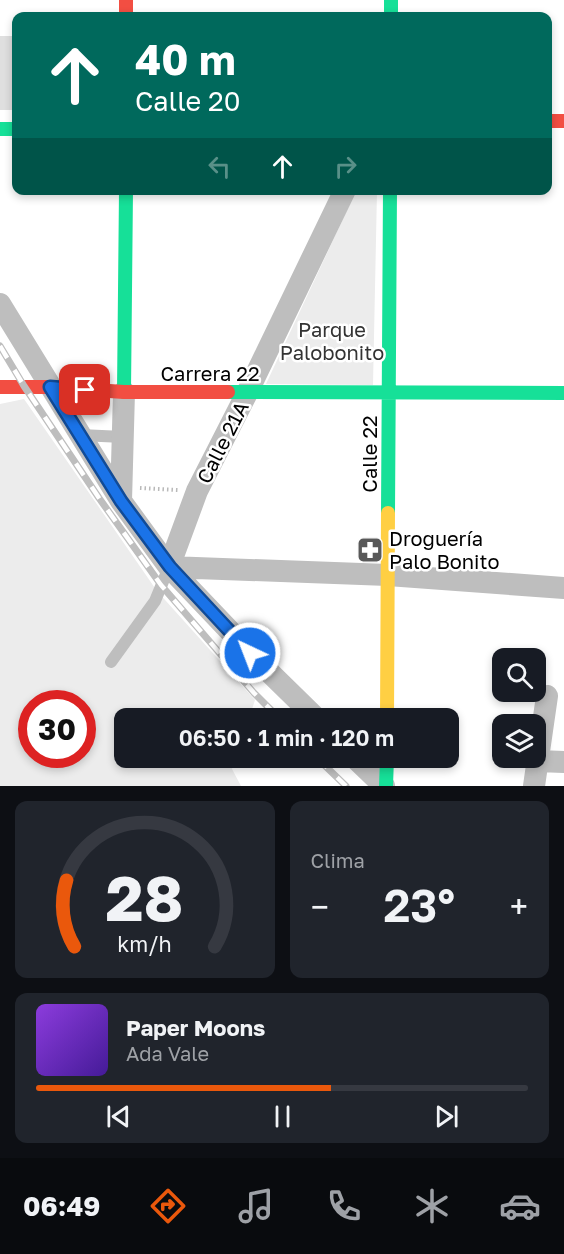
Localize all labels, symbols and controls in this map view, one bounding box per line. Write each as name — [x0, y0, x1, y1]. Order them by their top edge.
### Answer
text: 40 m — [135, 34, 236, 84]
icon: ahead — [36, 36, 114, 114]
text: Calle 20 — [135, 85, 240, 117]
icon: left — [203, 150, 236, 183]
icon: ahead — [266, 150, 299, 183]
icon: right — [329, 150, 362, 183]
park label: Parque Palobonito — [280, 317, 384, 364]
street label: Carrera 22 — [161, 361, 260, 385]
pin — [59, 364, 110, 415]
icon: arrive — [68, 373, 101, 406]
street label: Calle 21A — [191, 397, 253, 487]
street label: Calle 22 — [357, 415, 381, 493]
place label: Droguería Palo Bonito — [389, 526, 499, 573]
pharmacy icon: Droguería Palo Bonito — [355, 535, 385, 565]
position arrow — [218, 621, 282, 685]
map controls — [492, 648, 546, 768]
button: search — [492, 648, 546, 702]
speed limit sign: 30 — [18, 690, 96, 768]
button: layers — [492, 714, 546, 768]
text: 06:50 · 1 min · 120 m — [179, 724, 394, 751]
text: Clima — [311, 848, 365, 872]
text: 28 — [106, 860, 184, 935]
text: 23° — [383, 878, 455, 932]
text: − — [311, 887, 329, 926]
text: + — [510, 887, 528, 926]
text: km/h — [117, 931, 172, 957]
text: Paper Moons — [126, 1014, 265, 1041]
text: Ada Vale — [126, 1041, 209, 1065]
icon: previous — [102, 1100, 135, 1133]
icon: pause — [266, 1100, 299, 1133]
icon: next — [430, 1100, 463, 1133]
icon: directions — [147, 1185, 189, 1227]
icon: music — [235, 1185, 277, 1227]
icon: phone — [323, 1185, 365, 1227]
icon: climate — [411, 1185, 453, 1227]
icon: car — [499, 1185, 541, 1227]
text: 06:49 — [23, 1190, 100, 1222]

